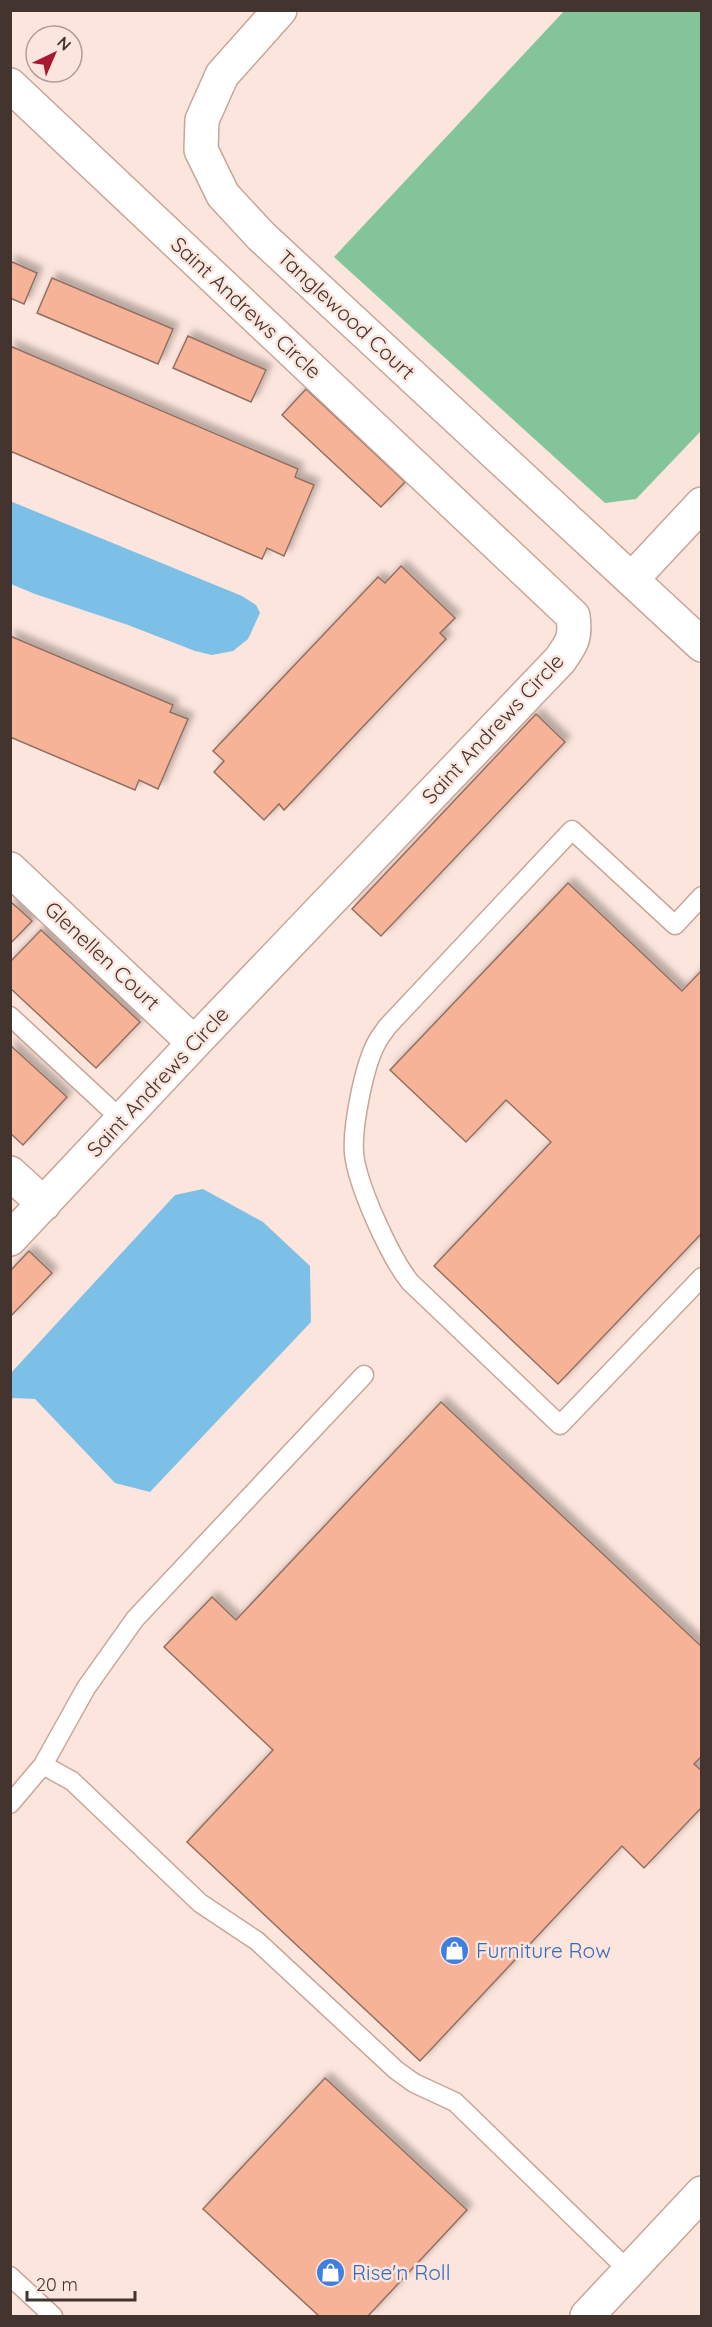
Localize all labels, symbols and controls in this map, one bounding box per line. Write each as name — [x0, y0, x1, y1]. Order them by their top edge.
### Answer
north arrow — [24, 24, 84, 84]
text: N — [53, 32, 76, 54]
street label: Saint Andrews Circle — [166, 231, 327, 384]
street label: Tanglewood Court — [273, 244, 421, 385]
street label: Saint Andrews Circle — [416, 648, 569, 809]
street label: Glenellen Court — [40, 895, 166, 1015]
street label: Saint Andrews Circle — [81, 1001, 234, 1162]
shop icon: Furniture Row — [439, 1935, 471, 1967]
place label: Furniture Row — [476, 1937, 611, 1963]
shop icon: Rise'n Roll — [315, 2257, 347, 2289]
place label: Rise'n Roll — [352, 2259, 451, 2285]
scale bar — [27, 2264, 135, 2302]
text: 20 m — [36, 2273, 78, 2296]

